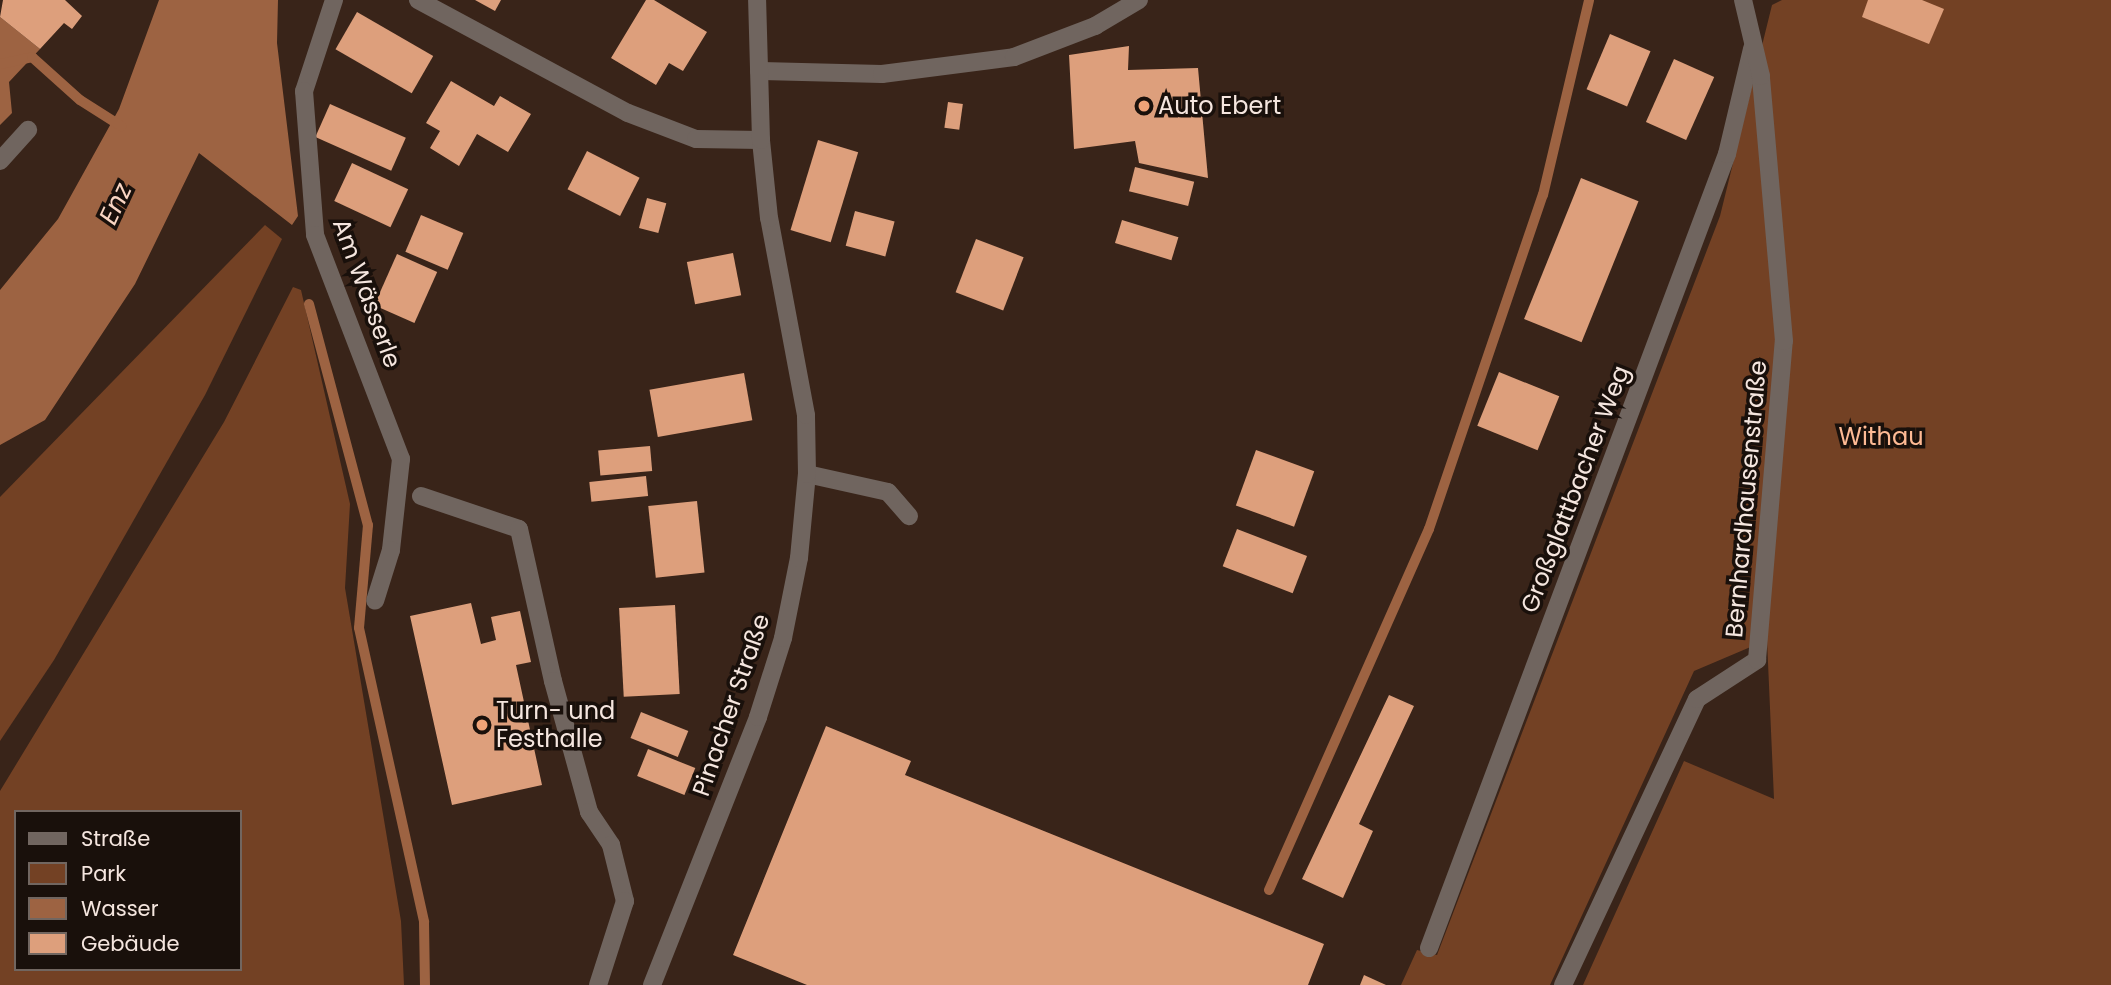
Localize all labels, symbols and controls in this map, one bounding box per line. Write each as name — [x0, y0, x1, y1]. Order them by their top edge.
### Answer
place label: Auto Ebert — [1158, 92, 1281, 120]
marker: Auto Ebert — [1136, 98, 1152, 114]
water label: Enz — [93, 178, 139, 230]
street label: Am Wässerle — [327, 214, 407, 372]
street label: Bernhardhausenstraße — [1720, 359, 1772, 639]
street label: Großglattbacher Weg — [1515, 361, 1635, 617]
park label: Withau — [1838, 423, 1924, 451]
street label: Pinacher Straße — [686, 610, 776, 800]
place label: Turn- und Festhalle — [496, 697, 615, 753]
marker: Turn- und Festhalle — [474, 717, 490, 733]
legend — [14, 810, 242, 971]
text: Straße — [81, 824, 150, 853]
text: Park — [81, 859, 126, 888]
text: Wasser — [81, 894, 158, 923]
text: Gebäude — [81, 929, 179, 958]

